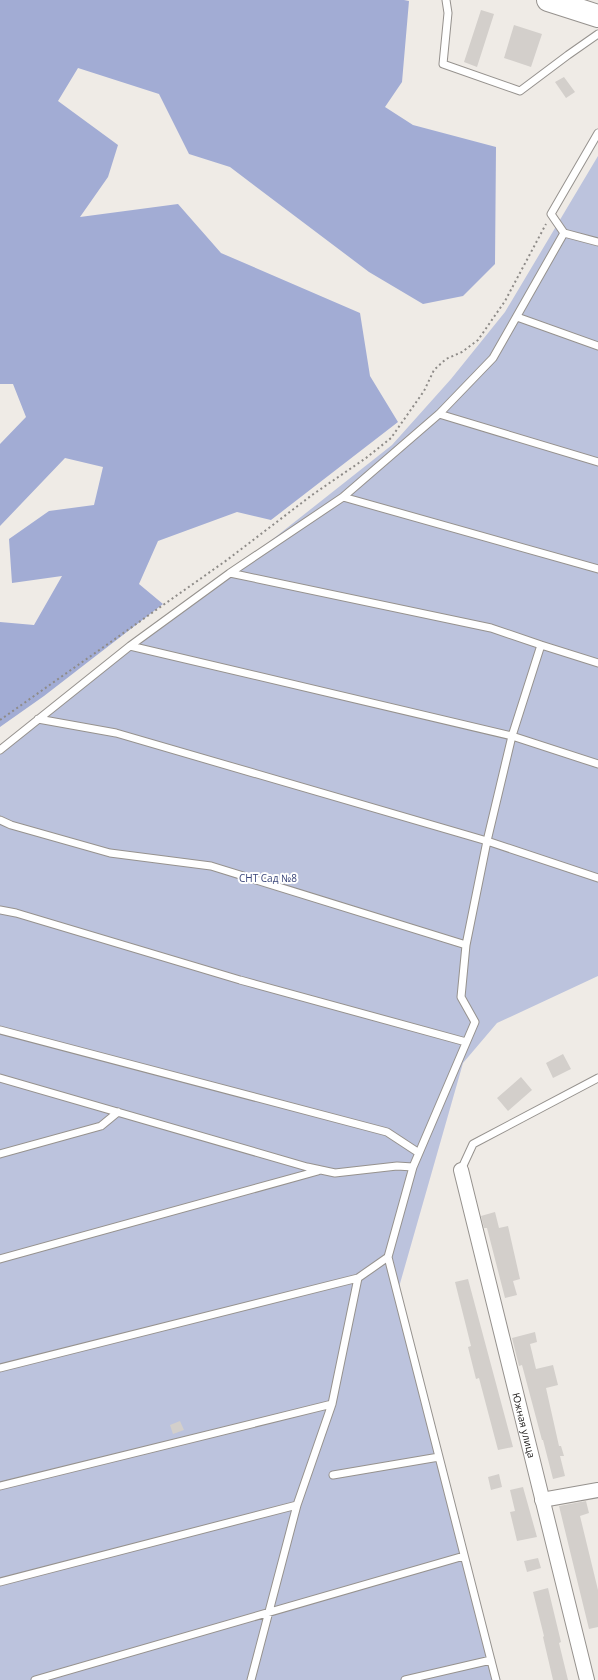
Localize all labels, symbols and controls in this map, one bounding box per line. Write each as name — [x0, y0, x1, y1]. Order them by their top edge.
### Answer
park label: СНТ Сад №8 — [239, 871, 297, 885]
street label: Южная улица — [509, 1391, 539, 1459]

